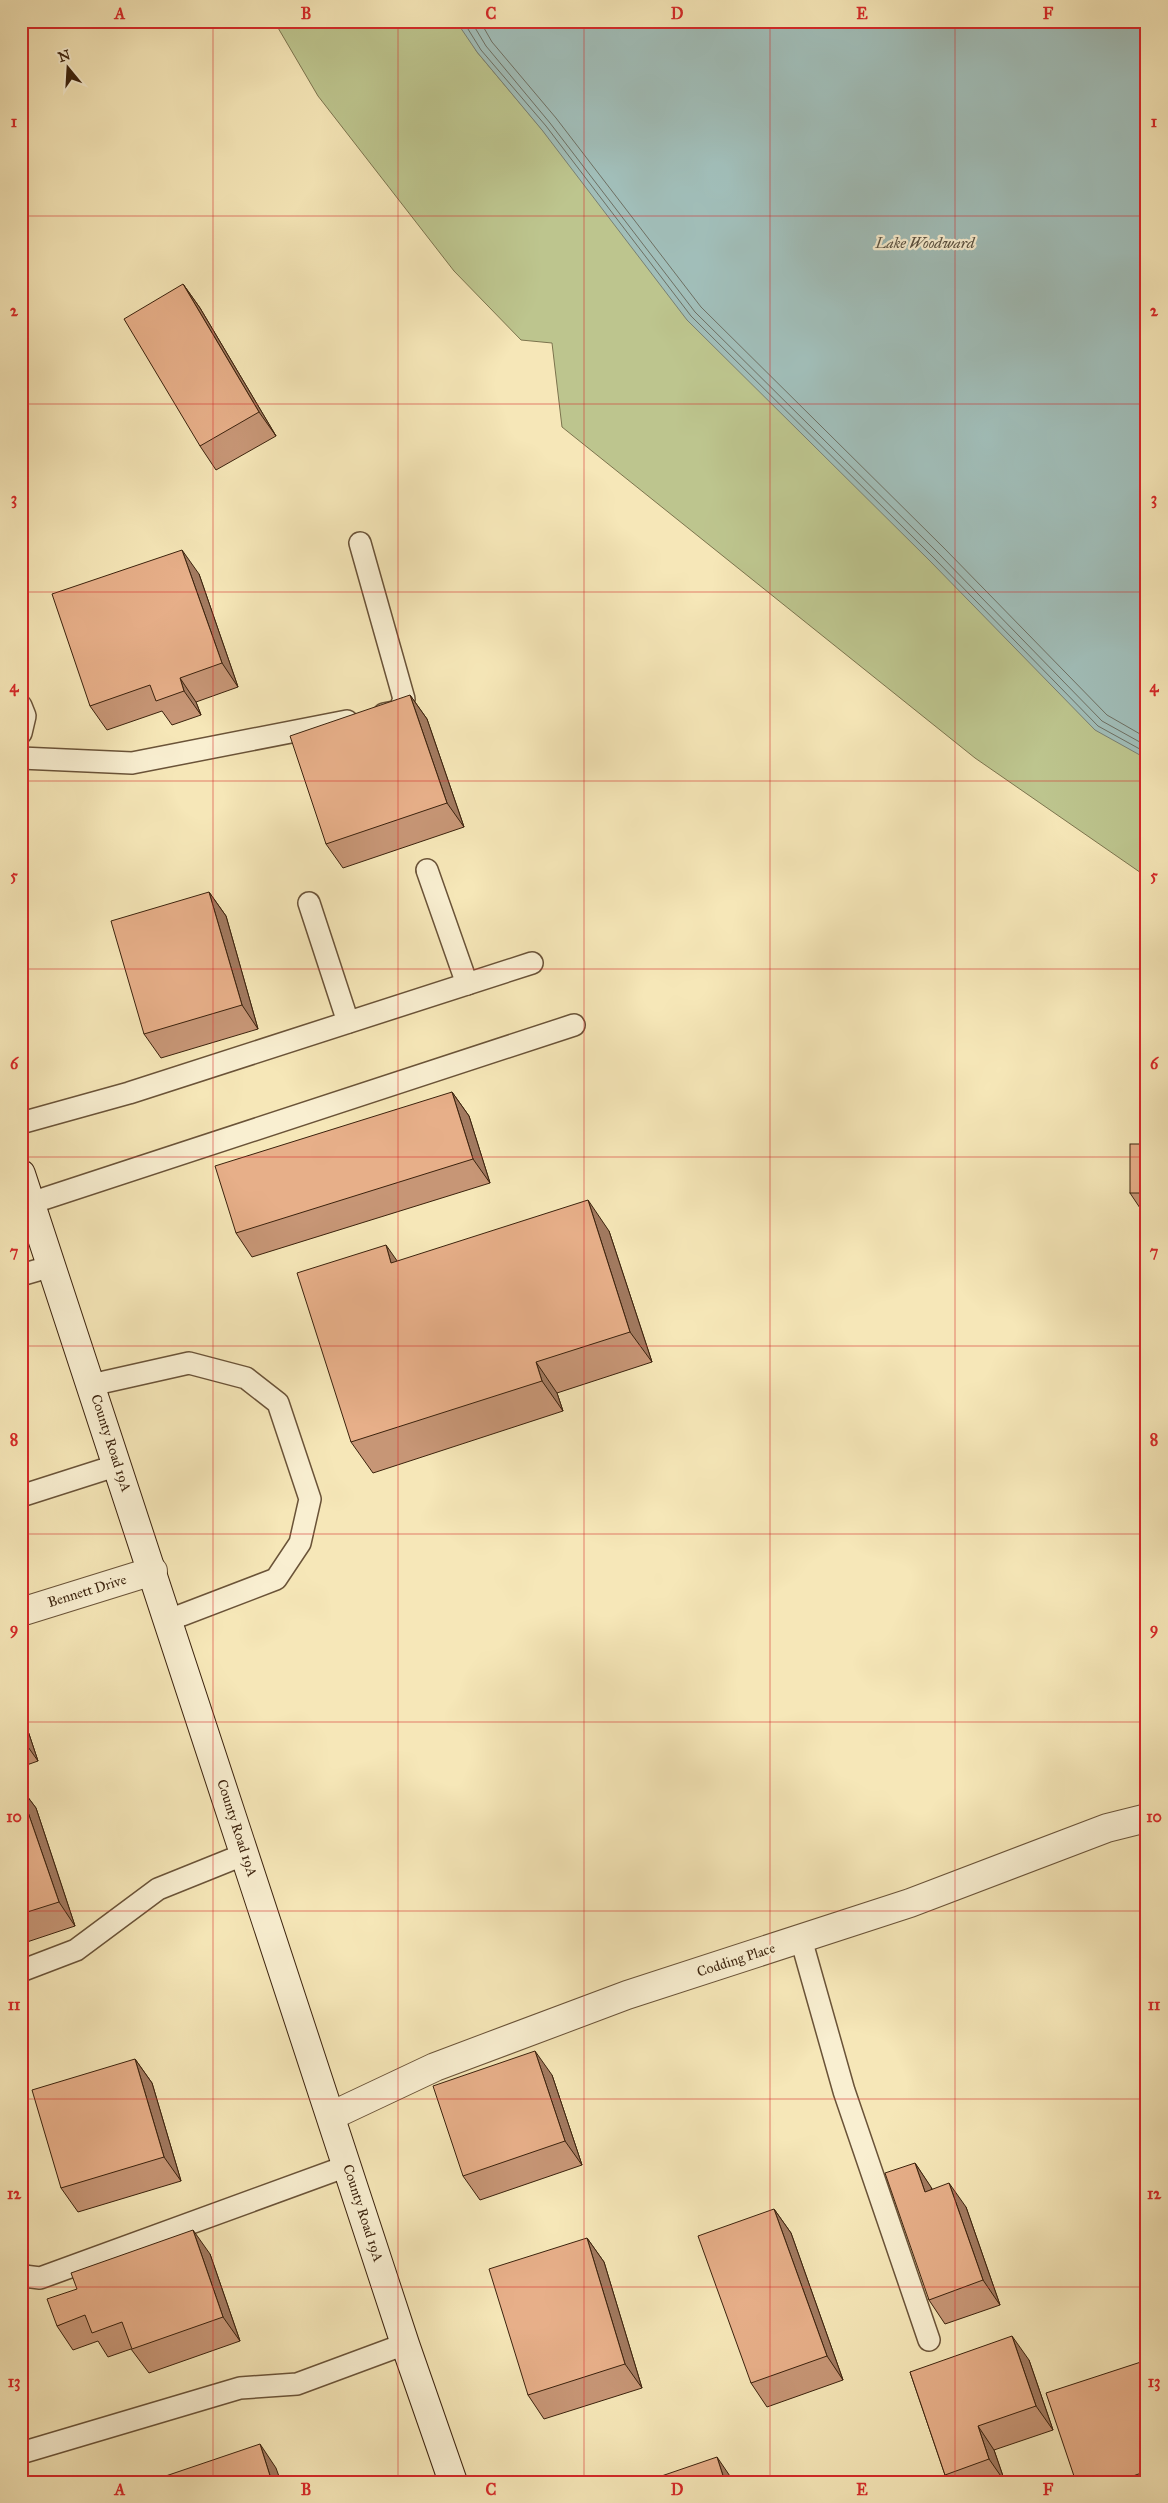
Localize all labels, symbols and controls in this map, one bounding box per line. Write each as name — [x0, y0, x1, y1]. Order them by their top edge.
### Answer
text: A — [114, 4, 126, 23]
text: B — [301, 4, 311, 23]
text: C — [486, 4, 497, 23]
text: D — [671, 4, 684, 23]
text: E — [856, 4, 868, 23]
text: F — [1043, 4, 1054, 23]
north arrow — [42, 42, 92, 92]
text: N — [56, 46, 73, 66]
text: 1 — [11, 112, 18, 131]
text: 1 — [1151, 112, 1158, 131]
water label: Lake Woodward — [874, 234, 976, 252]
text: 2 — [10, 301, 19, 320]
text: 2 — [1150, 301, 1159, 320]
text: 3 — [11, 489, 17, 509]
text: 3 — [1151, 489, 1157, 509]
text: 4 — [10, 677, 20, 697]
text: 4 — [1150, 677, 1160, 697]
text: 5 — [10, 866, 18, 885]
text: 5 — [1150, 866, 1158, 885]
text: 6 — [10, 1054, 19, 1073]
text: 6 — [1150, 1054, 1159, 1073]
text: 7 — [10, 1242, 19, 1261]
text: 7 — [1150, 1242, 1159, 1261]
street label: County Road 19A — [87, 1392, 135, 1494]
text: 8 — [10, 1430, 18, 1449]
text: 8 — [1150, 1430, 1158, 1449]
street label: Bennett Drive — [46, 1571, 129, 1611]
text: 9 — [10, 1619, 18, 1639]
text: 9 — [1150, 1619, 1158, 1639]
street label: County Road 19A — [213, 1777, 261, 1879]
text: 10 — [6, 1807, 22, 1826]
text: 10 — [1146, 1807, 1162, 1826]
street label: Codding Place — [695, 1939, 777, 1981]
text: 11 — [8, 1995, 21, 2014]
text: 11 — [1148, 1995, 1161, 2014]
street label: County Road 19A — [339, 2162, 387, 2264]
text: 12 — [7, 2184, 22, 2203]
text: 12 — [1147, 2184, 1162, 2203]
text: 13 — [8, 2372, 20, 2392]
text: 13 — [1148, 2372, 1160, 2392]
text: A — [114, 2480, 126, 2499]
text: B — [301, 2480, 311, 2499]
text: C — [486, 2480, 497, 2499]
text: D — [671, 2480, 684, 2499]
text: E — [856, 2480, 868, 2499]
text: F — [1043, 2480, 1054, 2499]

